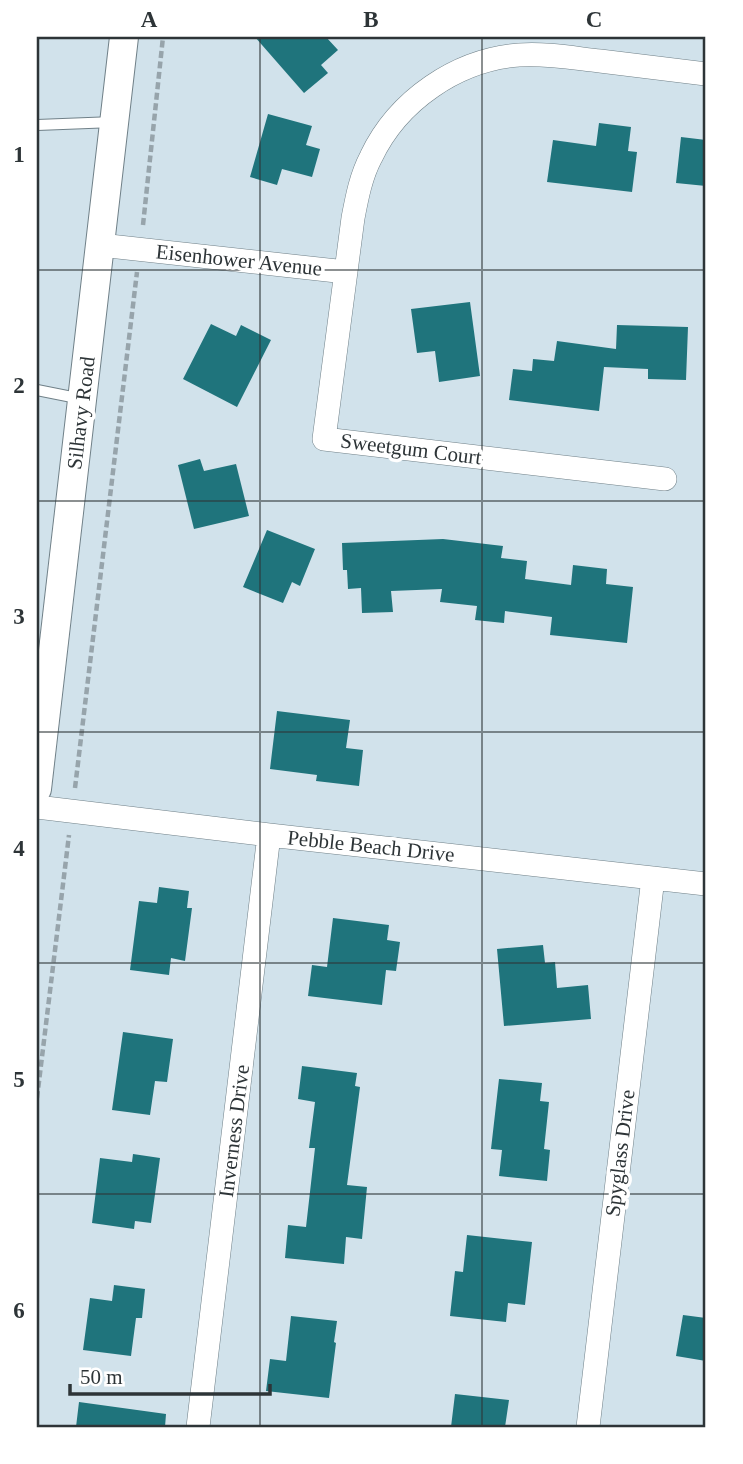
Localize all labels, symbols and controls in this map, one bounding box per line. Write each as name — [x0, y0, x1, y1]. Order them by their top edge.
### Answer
text: A — [141, 7, 158, 32]
text: B — [363, 7, 379, 32]
text: C — [586, 7, 602, 32]
text: 1 — [13, 142, 25, 167]
street label: Eisenhower Avenue — [155, 239, 323, 281]
street label: Silhavy Road — [62, 355, 100, 471]
text: 2 — [13, 373, 25, 398]
street label: Sweetgum Court — [339, 428, 483, 470]
text: 3 — [13, 604, 25, 629]
street label: Pebble Beach Drive — [286, 825, 456, 867]
text: 4 — [13, 836, 25, 861]
street label: Inverness Drive — [214, 1063, 254, 1199]
text: 5 — [13, 1067, 25, 1092]
street label: Spyglass Drive — [600, 1088, 640, 1218]
text: 6 — [13, 1298, 25, 1323]
scale bar — [70, 1352, 270, 1396]
text: 50 m — [80, 1365, 123, 1389]

